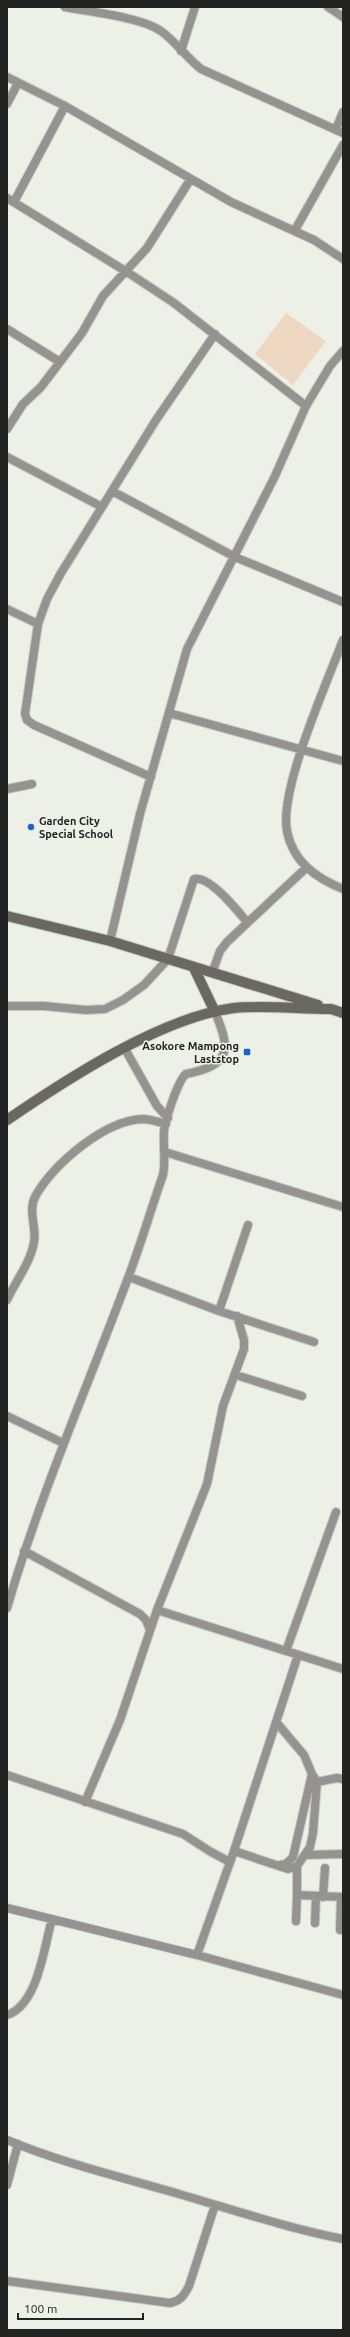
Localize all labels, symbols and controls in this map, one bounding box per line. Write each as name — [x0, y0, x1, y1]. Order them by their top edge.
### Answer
place label: Garden City Special School — [39, 815, 114, 840]
marker: Garden City Special School — [26, 822, 36, 832]
place label: Asokore Mampong Laststop — [142, 1040, 239, 1065]
marker: Asokore Mampong Laststop — [242, 1047, 252, 1057]
scale bar — [18, 2295, 143, 2321]
text: 100 m — [24, 2302, 57, 2315]

